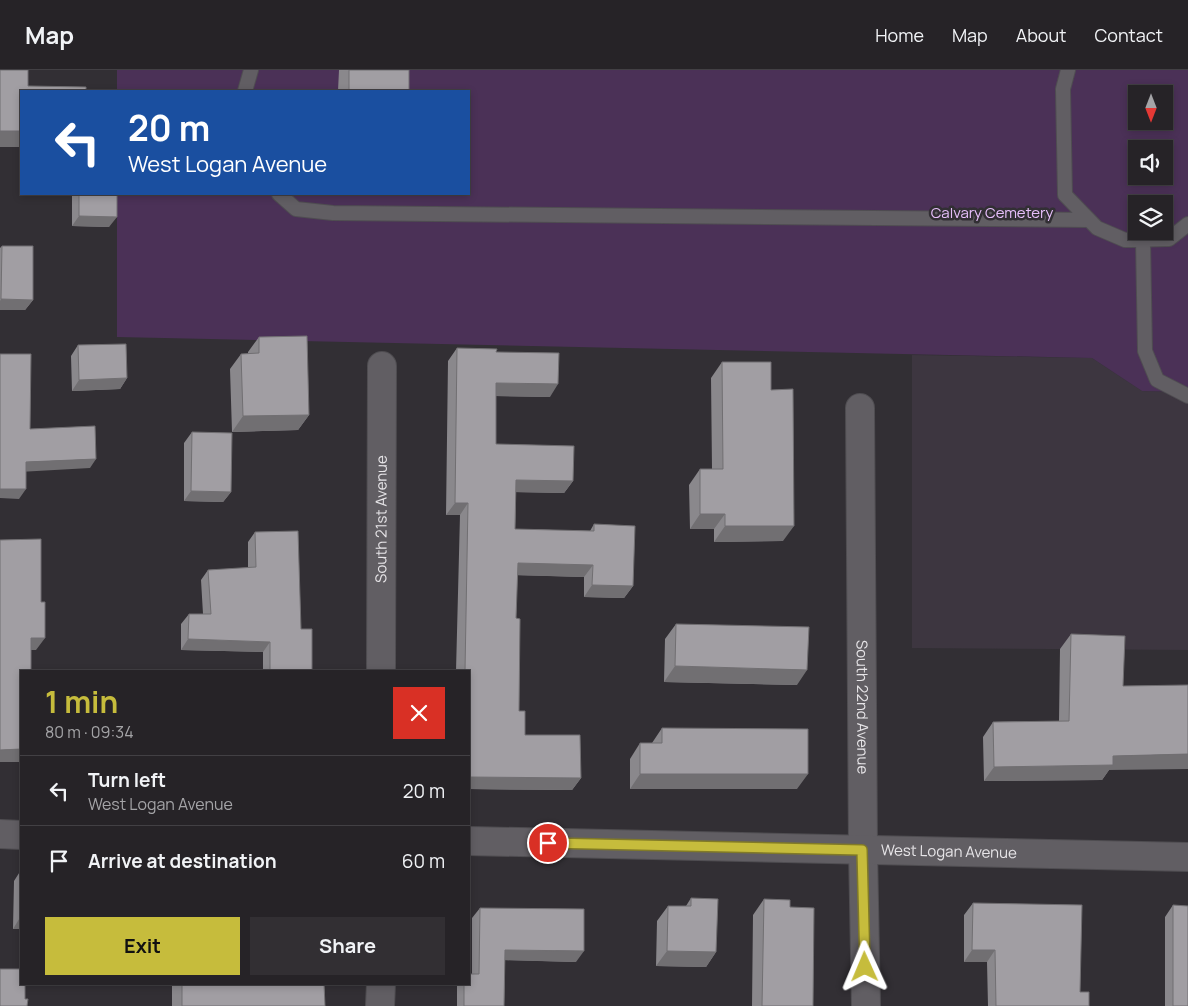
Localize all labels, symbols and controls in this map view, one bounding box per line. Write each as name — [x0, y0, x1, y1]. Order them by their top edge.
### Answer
text: Map — [25, 18, 74, 51]
text: Home — [875, 23, 924, 47]
text: Map — [952, 23, 988, 47]
text: About — [1016, 23, 1066, 47]
text: Contact — [1094, 23, 1163, 47]
north arrow — [1128, 85, 1172, 130]
map controls — [1128, 85, 1173, 240]
text: 20 m — [128, 104, 210, 152]
icon: left — [45, 110, 110, 175]
button: sound — [1128, 140, 1173, 185]
text: West Logan Avenue — [128, 149, 327, 179]
button: layers — [1128, 195, 1173, 240]
park label: Calvary Cemetery — [931, 202, 1053, 223]
street label: South 21st Avenue — [370, 455, 392, 583]
street label: South 22nd Avenue — [852, 640, 873, 774]
text: 1 min — [45, 681, 118, 722]
button: close — [393, 687, 445, 739]
text: 80 m · 09:34 — [45, 721, 134, 743]
text: Turn left — [88, 767, 166, 793]
icon: left — [45, 777, 73, 805]
text: 20 m — [403, 778, 445, 804]
text: West Logan Avenue — [88, 793, 233, 815]
pin — [527, 822, 569, 864]
icon: arrive — [534, 829, 562, 857]
street label: West Logan Avenue — [881, 839, 1017, 863]
icon: arrive — [45, 847, 73, 875]
text: Arrive at destination — [88, 848, 277, 874]
text: 60 m — [402, 848, 445, 874]
button: Exit — [45, 917, 240, 975]
button: Share — [250, 917, 445, 975]
position arrow — [838, 940, 890, 992]

